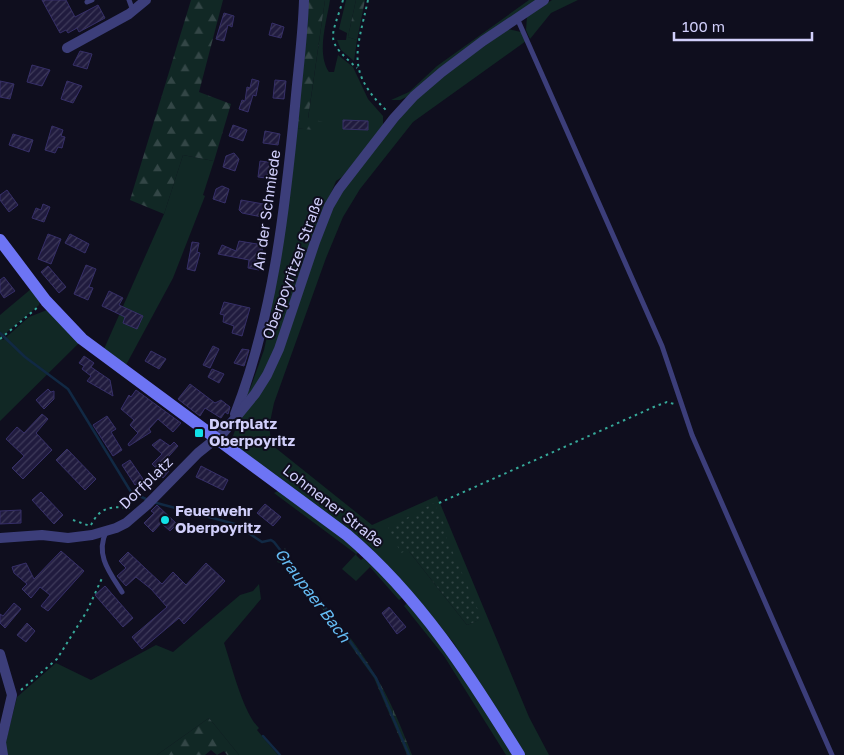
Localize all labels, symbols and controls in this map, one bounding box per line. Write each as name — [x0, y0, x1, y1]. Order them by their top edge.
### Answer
scale bar — [674, 10, 812, 42]
text: 100 m — [682, 17, 725, 35]
street label: An der Schmiede — [249, 148, 283, 271]
street label: Oberpoyritzer Straße — [258, 194, 326, 341]
place label: Dorfplatz Oberpoyritz — [209, 414, 296, 449]
marker: Dorfplatz Oberpoyritz — [193, 427, 205, 439]
street label: Dorfplatz — [115, 452, 176, 512]
street label: Lohmener Straße — [280, 460, 388, 550]
place label: Feuerwehr Oberpoyritz — [175, 501, 262, 536]
marker: Feuerwehr Oberpoyritz — [159, 514, 171, 526]
water label: Graupaer Bach — [271, 544, 356, 647]

